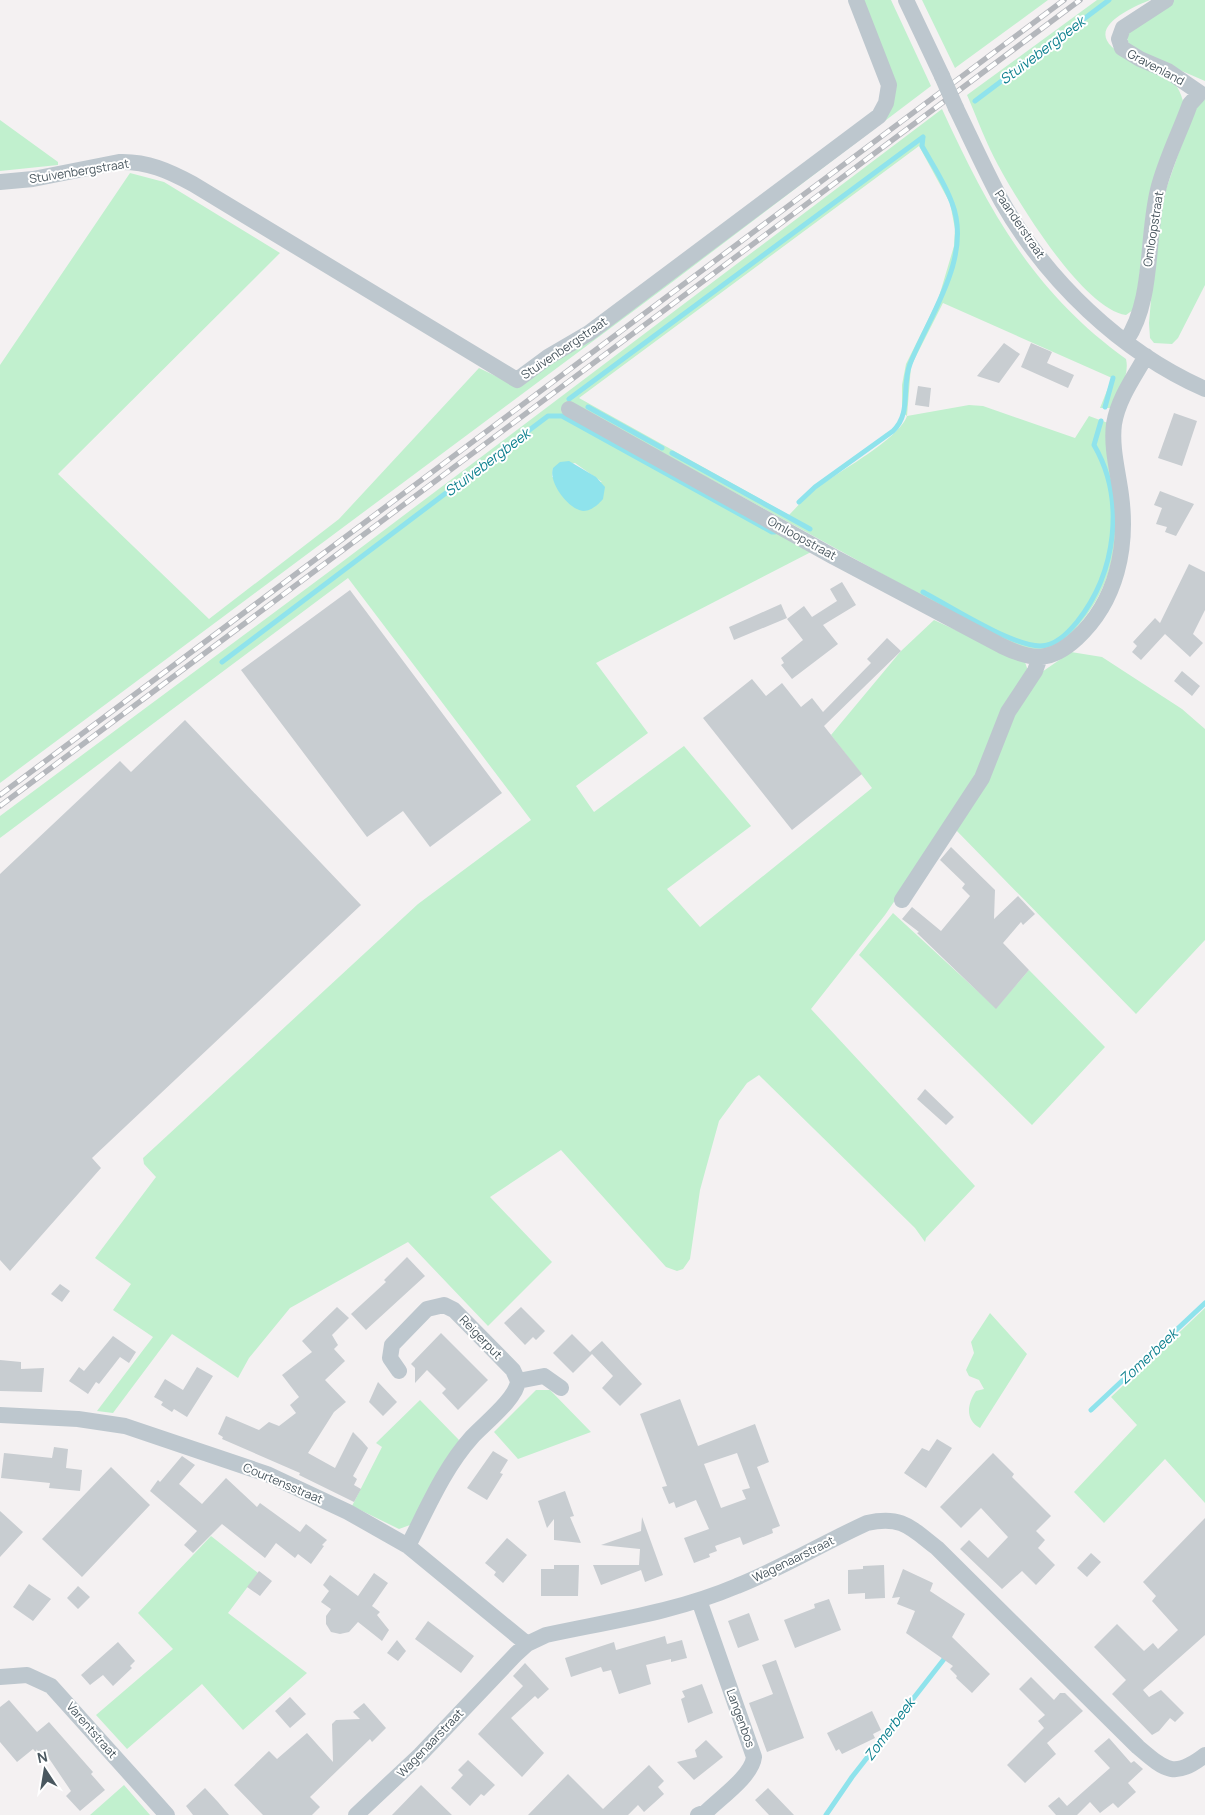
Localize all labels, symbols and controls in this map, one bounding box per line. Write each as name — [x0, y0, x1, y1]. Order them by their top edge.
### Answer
water label: Stuivebergbeek — [996, 10, 1090, 88]
street label: Gravenland — [1124, 45, 1188, 89]
street label: Stuivenbergstraat — [28, 155, 130, 187]
street label: Paanderstraat — [991, 187, 1049, 262]
street label: Omloopstraat — [1139, 190, 1167, 268]
street label: Stuivenbergstraat — [518, 313, 611, 383]
water label: Stuivebergbeek — [441, 422, 535, 500]
street label: Omloopstraat — [765, 512, 840, 564]
street label: Reigerput — [456, 1311, 506, 1363]
water label: Zomerbeek — [1115, 1323, 1183, 1388]
street label: Courtensstraat — [240, 1459, 326, 1508]
street label: Wagenaarstraat — [749, 1532, 837, 1586]
street label: Langenbos — [723, 1686, 759, 1750]
water label: Zomerbeek — [859, 1692, 920, 1764]
street label: Varentstraat — [63, 1698, 121, 1762]
street label: Wagenaarstraat — [393, 1705, 467, 1781]
north arrow — [20, 1745, 70, 1795]
text: N — [35, 1746, 49, 1767]

